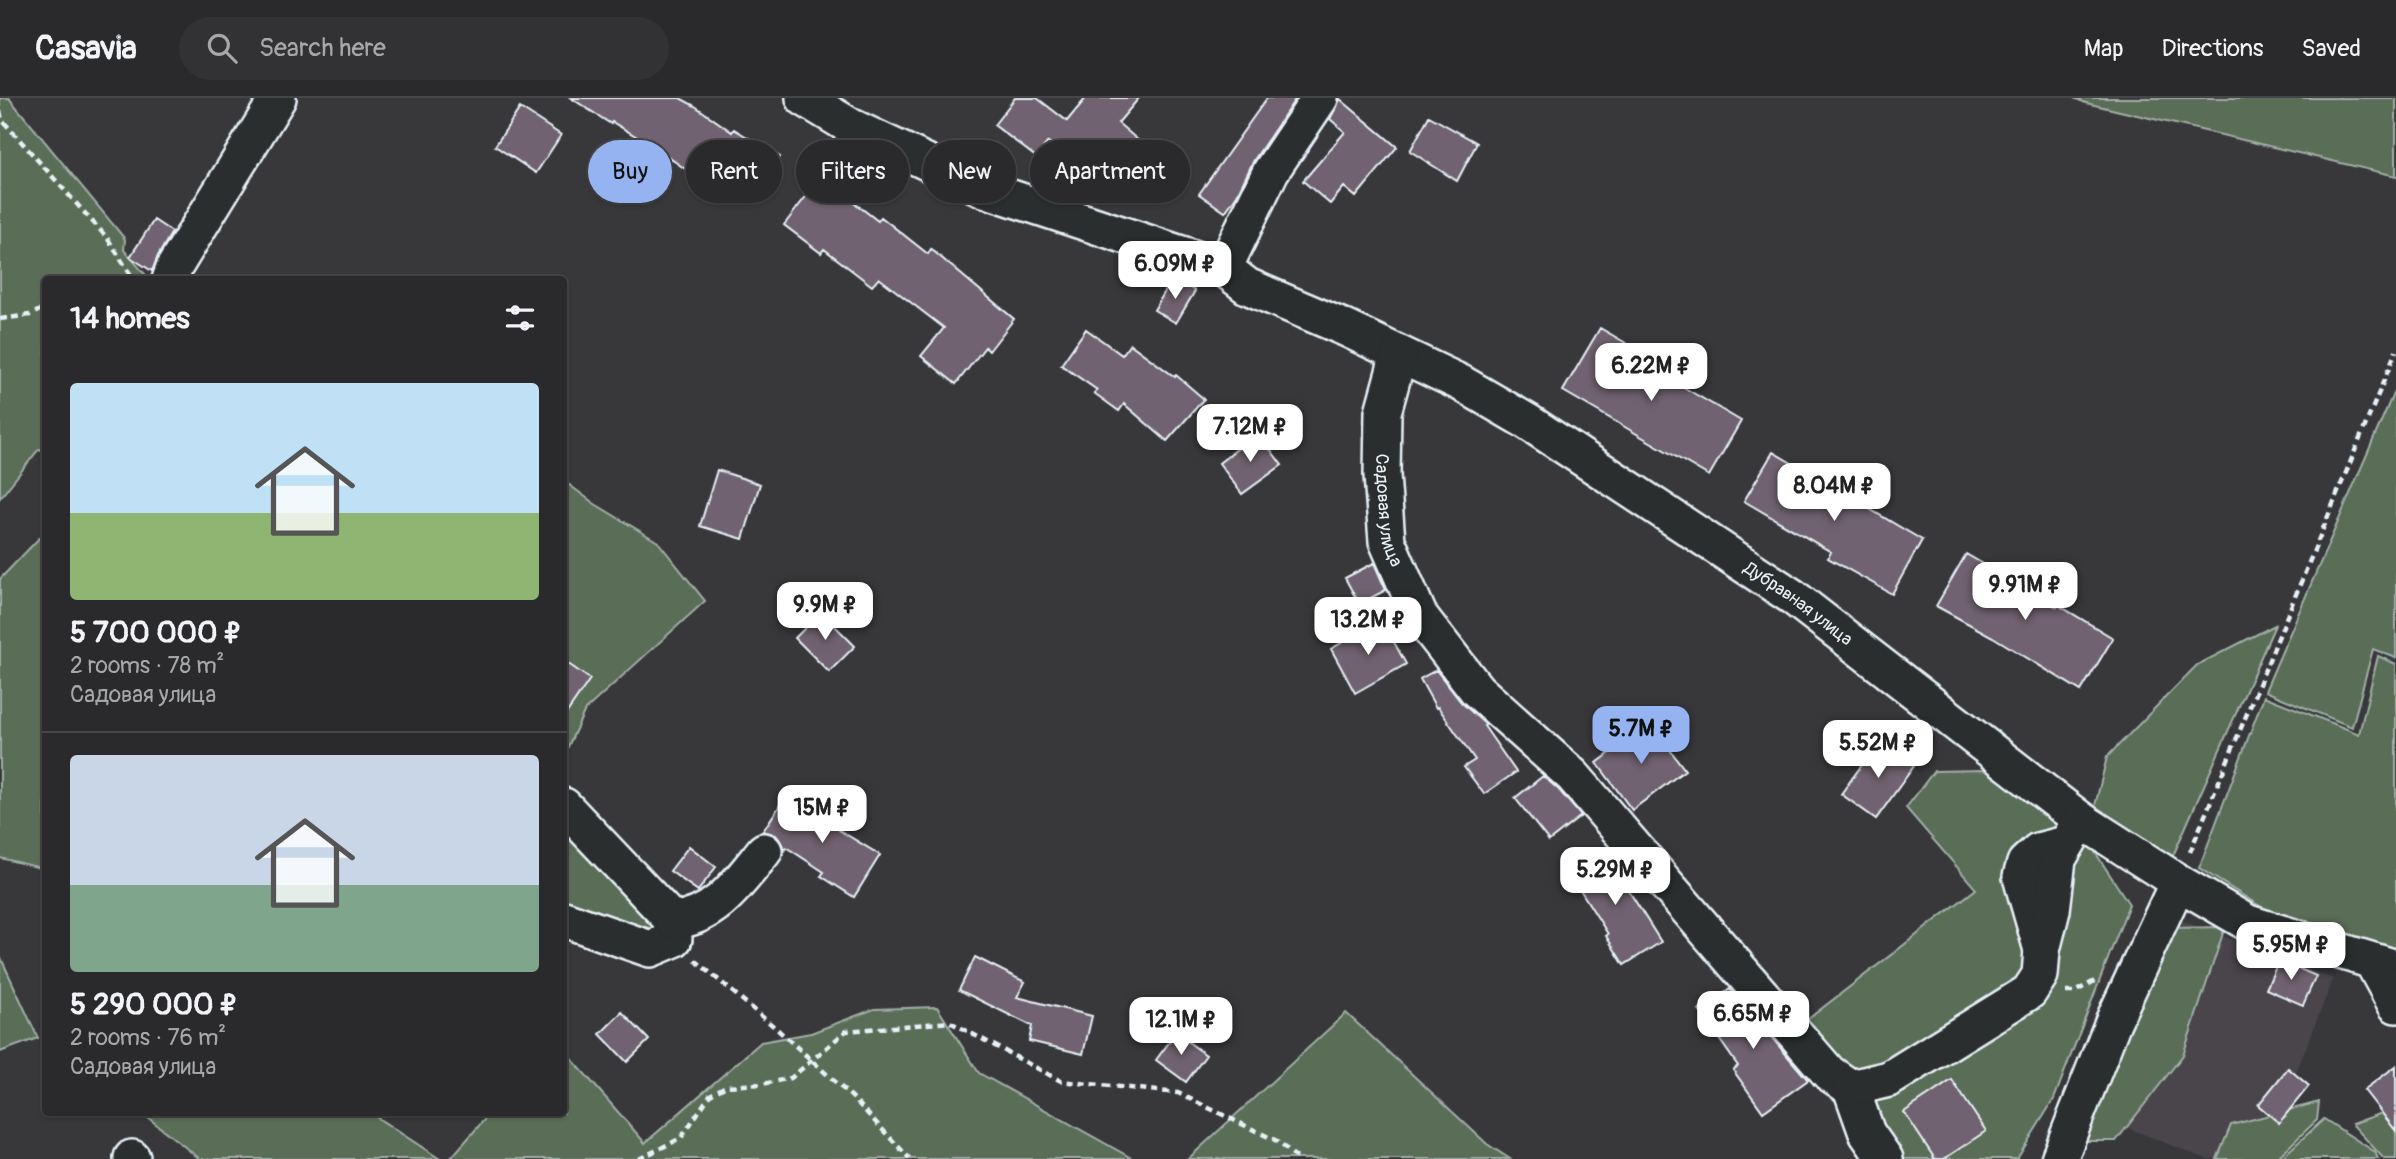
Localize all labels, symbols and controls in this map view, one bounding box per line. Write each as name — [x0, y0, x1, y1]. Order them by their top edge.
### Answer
search box — [179, 17, 669, 80]
text: Casavia — [35, 28, 137, 69]
icon: search — [203, 29, 241, 67]
text: Search here — [259, 32, 386, 64]
text: Map — [2084, 34, 2124, 63]
text: Directions — [2162, 34, 2263, 63]
text: Saved — [2301, 34, 2361, 63]
chip: Buy — [588, 140, 672, 203]
chip: Rent — [686, 140, 782, 203]
chip: Filters — [796, 140, 909, 203]
chip: New — [923, 140, 1016, 203]
chip: Apartment — [1030, 140, 1190, 203]
pin: 6.09M ₽ — [1110, 242, 1240, 301]
text: 6.09M ₽ — [1134, 249, 1216, 278]
icon: filters — [501, 299, 539, 337]
text: 14 homes — [70, 300, 190, 337]
pin: 6.22M ₽ — [1586, 344, 1716, 403]
text: 6.22M ₽ — [1611, 351, 1691, 380]
pin: 7.12M ₽ — [1185, 404, 1315, 464]
text: 7.12M ₽ — [1213, 412, 1287, 441]
icon: home — [242, 428, 368, 554]
street label: Садовая улица — [1370, 453, 1408, 570]
pin: 8.04M ₽ — [1769, 464, 1899, 523]
text: 8.04M ₽ — [1793, 471, 1875, 500]
street label: Дубравная улица — [1739, 556, 1858, 651]
pin: 9.91M ₽ — [1960, 562, 2090, 622]
text: 9.91M ₽ — [1988, 570, 2062, 599]
pin: 9.9M ₽ — [768, 582, 882, 642]
text: 9.9M ₽ — [793, 590, 857, 619]
pin: 13.2M ₽ — [1303, 598, 1433, 657]
text: 13.2M ₽ — [1330, 605, 1406, 634]
text: 5 700 000 ₽ — [70, 614, 242, 651]
text: 2 rooms · 78 m² — [70, 651, 224, 680]
text: Садовая улица — [70, 680, 216, 709]
pin: 5.7M ₽ — [1584, 706, 1698, 766]
text: 5.7M ₽ — [1608, 714, 1674, 743]
pin: 5.52M ₽ — [1813, 720, 1943, 780]
text: 5.52M ₽ — [1839, 728, 1917, 757]
pin: 15M ₽ — [773, 786, 871, 845]
text: 15M ₽ — [794, 793, 850, 822]
icon: home — [242, 800, 368, 926]
pin: 5.29M ₽ — [1550, 848, 1680, 907]
text: 5.29M ₽ — [1576, 855, 1654, 884]
pin: 5.95M ₽ — [2226, 922, 2356, 982]
text: 5.95M ₽ — [2252, 930, 2330, 959]
text: 5 290 000 ₽ — [70, 986, 238, 1023]
pin: 6.65M ₽ — [1688, 992, 1818, 1051]
pin: 12.1M ₽ — [1116, 998, 1246, 1057]
text: 6.65M ₽ — [1713, 999, 1793, 1028]
text: 12.1M ₽ — [1145, 1005, 1217, 1034]
text: 2 rooms · 76 m² — [70, 1023, 226, 1052]
text: Садовая улица — [70, 1052, 216, 1081]

